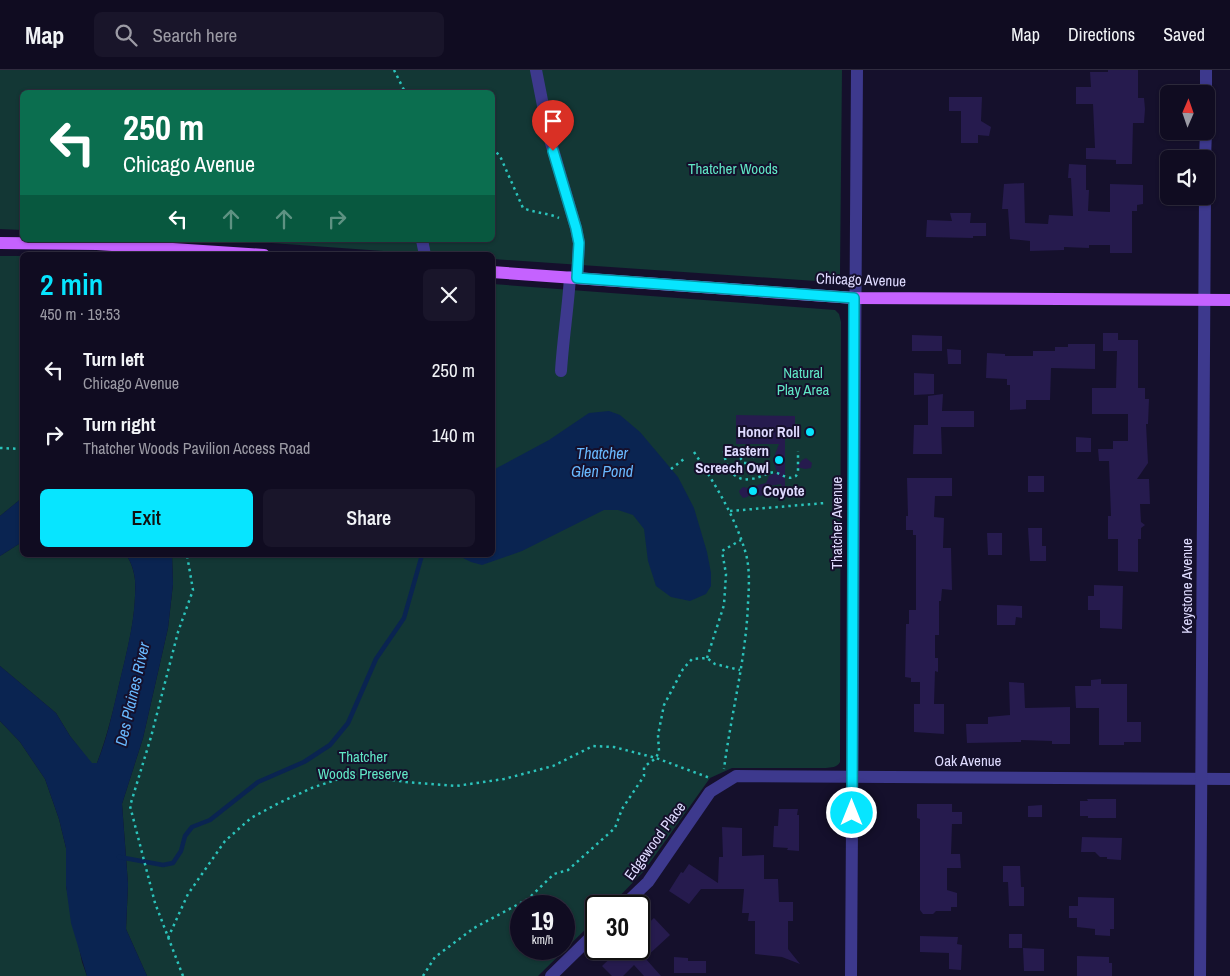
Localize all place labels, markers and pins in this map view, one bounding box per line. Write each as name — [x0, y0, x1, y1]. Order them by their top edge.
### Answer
pin — [532, 100, 574, 151]
place label: Honor Roll — [737, 421, 800, 442]
marker: Honor Roll — [804, 426, 816, 438]
place label: Eastern Screech Owl — [695, 440, 769, 478]
marker: Eastern Screech Owl — [773, 454, 785, 466]
place label: Coyote — [763, 480, 805, 501]
marker: Coyote — [747, 485, 759, 497]

